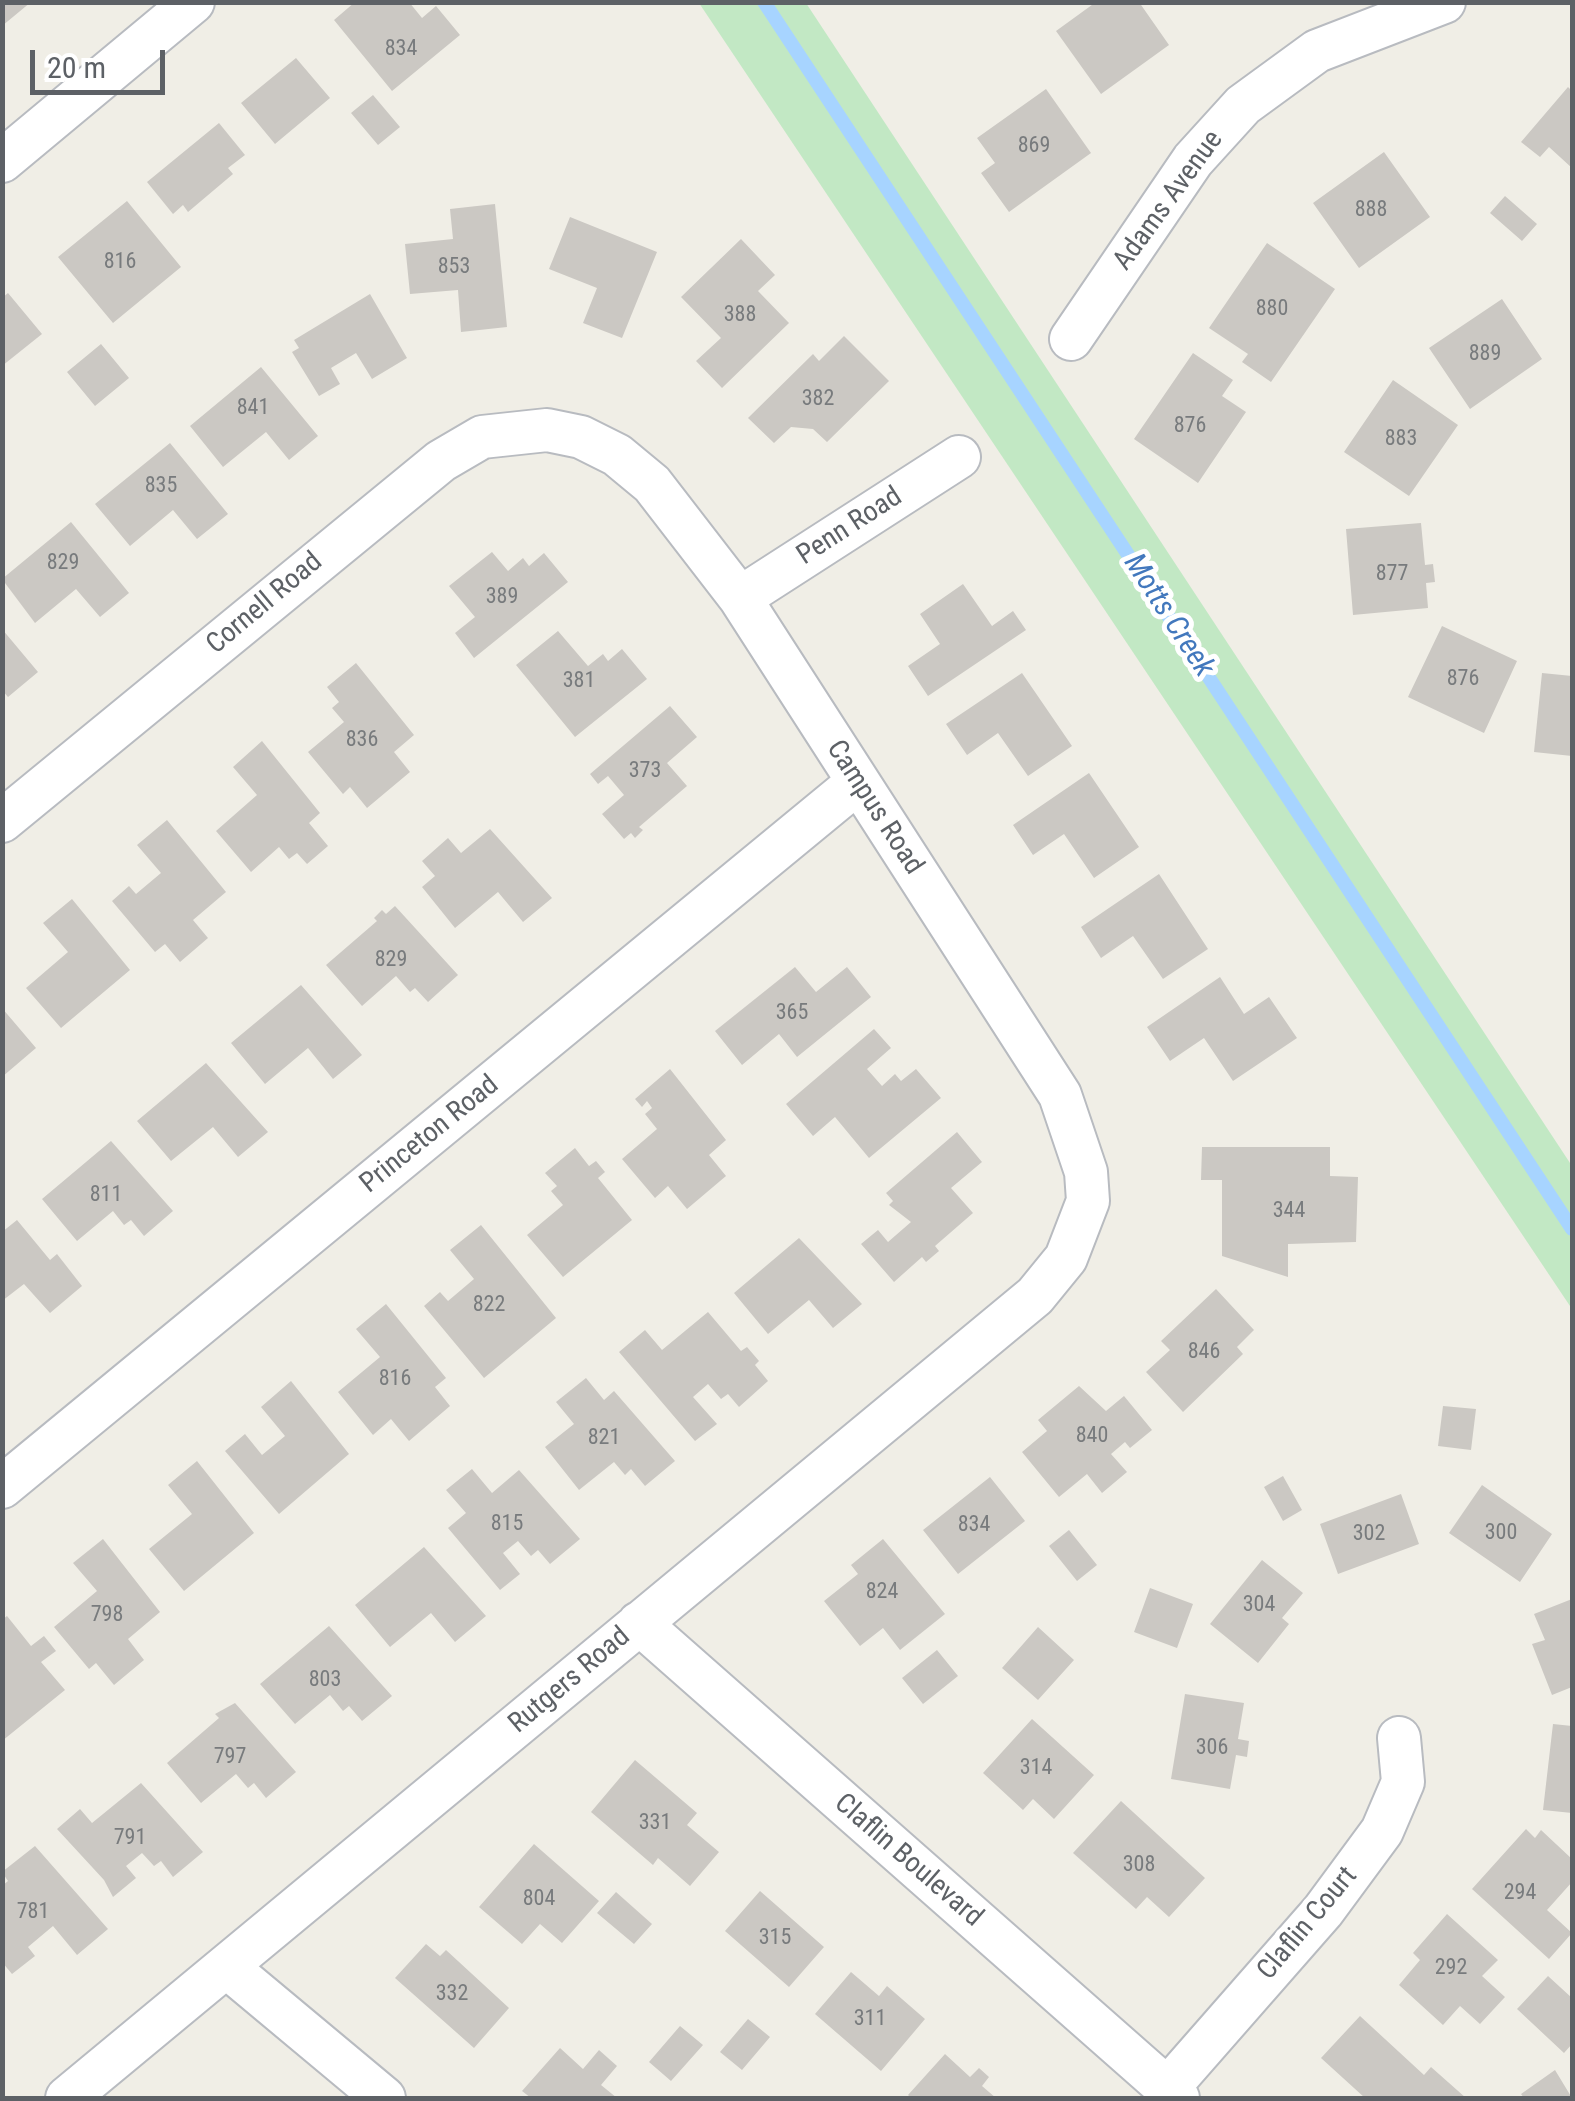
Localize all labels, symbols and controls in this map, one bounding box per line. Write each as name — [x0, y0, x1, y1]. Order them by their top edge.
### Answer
scale bar — [35, 30, 170, 92]
house number: 834 — [385, 36, 417, 62]
text: 20 m — [47, 50, 106, 85]
street label: Adams Avenue — [1107, 125, 1231, 277]
house number: 869 — [1018, 133, 1050, 159]
house number: 888 — [1355, 197, 1387, 223]
house number: 816 — [104, 249, 136, 275]
house number: 853 — [438, 254, 470, 280]
house number: 880 — [1256, 296, 1288, 322]
house number: 388 — [724, 302, 756, 328]
house number: 889 — [1469, 341, 1501, 367]
house number: 382 — [802, 386, 834, 412]
house number: 841 — [237, 395, 269, 421]
house number: 876 — [1174, 413, 1206, 439]
house number: 883 — [1385, 426, 1417, 452]
house number: 835 — [145, 473, 177, 499]
street label: Penn Road — [791, 481, 909, 573]
street label: Cornell Road — [200, 546, 330, 662]
water label: Motts Creek — [1115, 548, 1221, 684]
house number: 829 — [47, 550, 79, 576]
house number: 877 — [1376, 561, 1408, 587]
house number: 389 — [486, 584, 518, 610]
house number: 876 — [1447, 666, 1479, 692]
house number: 381 — [563, 668, 595, 694]
house number: 836 — [346, 727, 378, 753]
street label: Campus Road — [818, 735, 930, 881]
house number: 373 — [629, 758, 661, 784]
house number: 829 — [375, 947, 407, 973]
house number: 365 — [776, 1000, 808, 1026]
street label: Princeton Road — [354, 1069, 506, 1201]
house number: 811 — [90, 1182, 122, 1208]
house number: 344 — [1273, 1198, 1305, 1224]
house number: 822 — [473, 1292, 505, 1318]
house number: 846 — [1188, 1339, 1220, 1365]
house number: 816 — [379, 1366, 411, 1392]
house number: 840 — [1076, 1423, 1108, 1449]
house number: 821 — [588, 1425, 620, 1451]
house number: 815 — [491, 1511, 523, 1537]
house number: 834 — [958, 1512, 990, 1538]
house number: 300 — [1485, 1520, 1517, 1546]
house number: 302 — [1353, 1521, 1385, 1547]
house number: 824 — [866, 1579, 898, 1605]
house number: 304 — [1243, 1592, 1275, 1618]
house number: 798 — [91, 1602, 123, 1628]
street label: Rutgers Road — [503, 1621, 637, 1741]
house number: 803 — [309, 1667, 341, 1693]
house number: 306 — [1196, 1735, 1228, 1761]
house number: 797 — [214, 1744, 246, 1770]
house number: 314 — [1020, 1755, 1052, 1781]
street label: Claflin Boulevard — [827, 1787, 989, 1935]
house number: 331 — [639, 1810, 671, 1836]
house number: 791 — [114, 1825, 146, 1851]
house number: 308 — [1123, 1852, 1155, 1878]
street label: Claflin Court — [1251, 1861, 1365, 1987]
house number: 294 — [1504, 1880, 1536, 1906]
house number: 804 — [523, 1886, 555, 1912]
house number: 781 — [17, 1899, 49, 1925]
house number: 315 — [759, 1925, 791, 1951]
house number: 292 — [1435, 1955, 1467, 1981]
house number: 332 — [436, 1981, 468, 2007]
house number: 311 — [854, 2006, 886, 2032]

